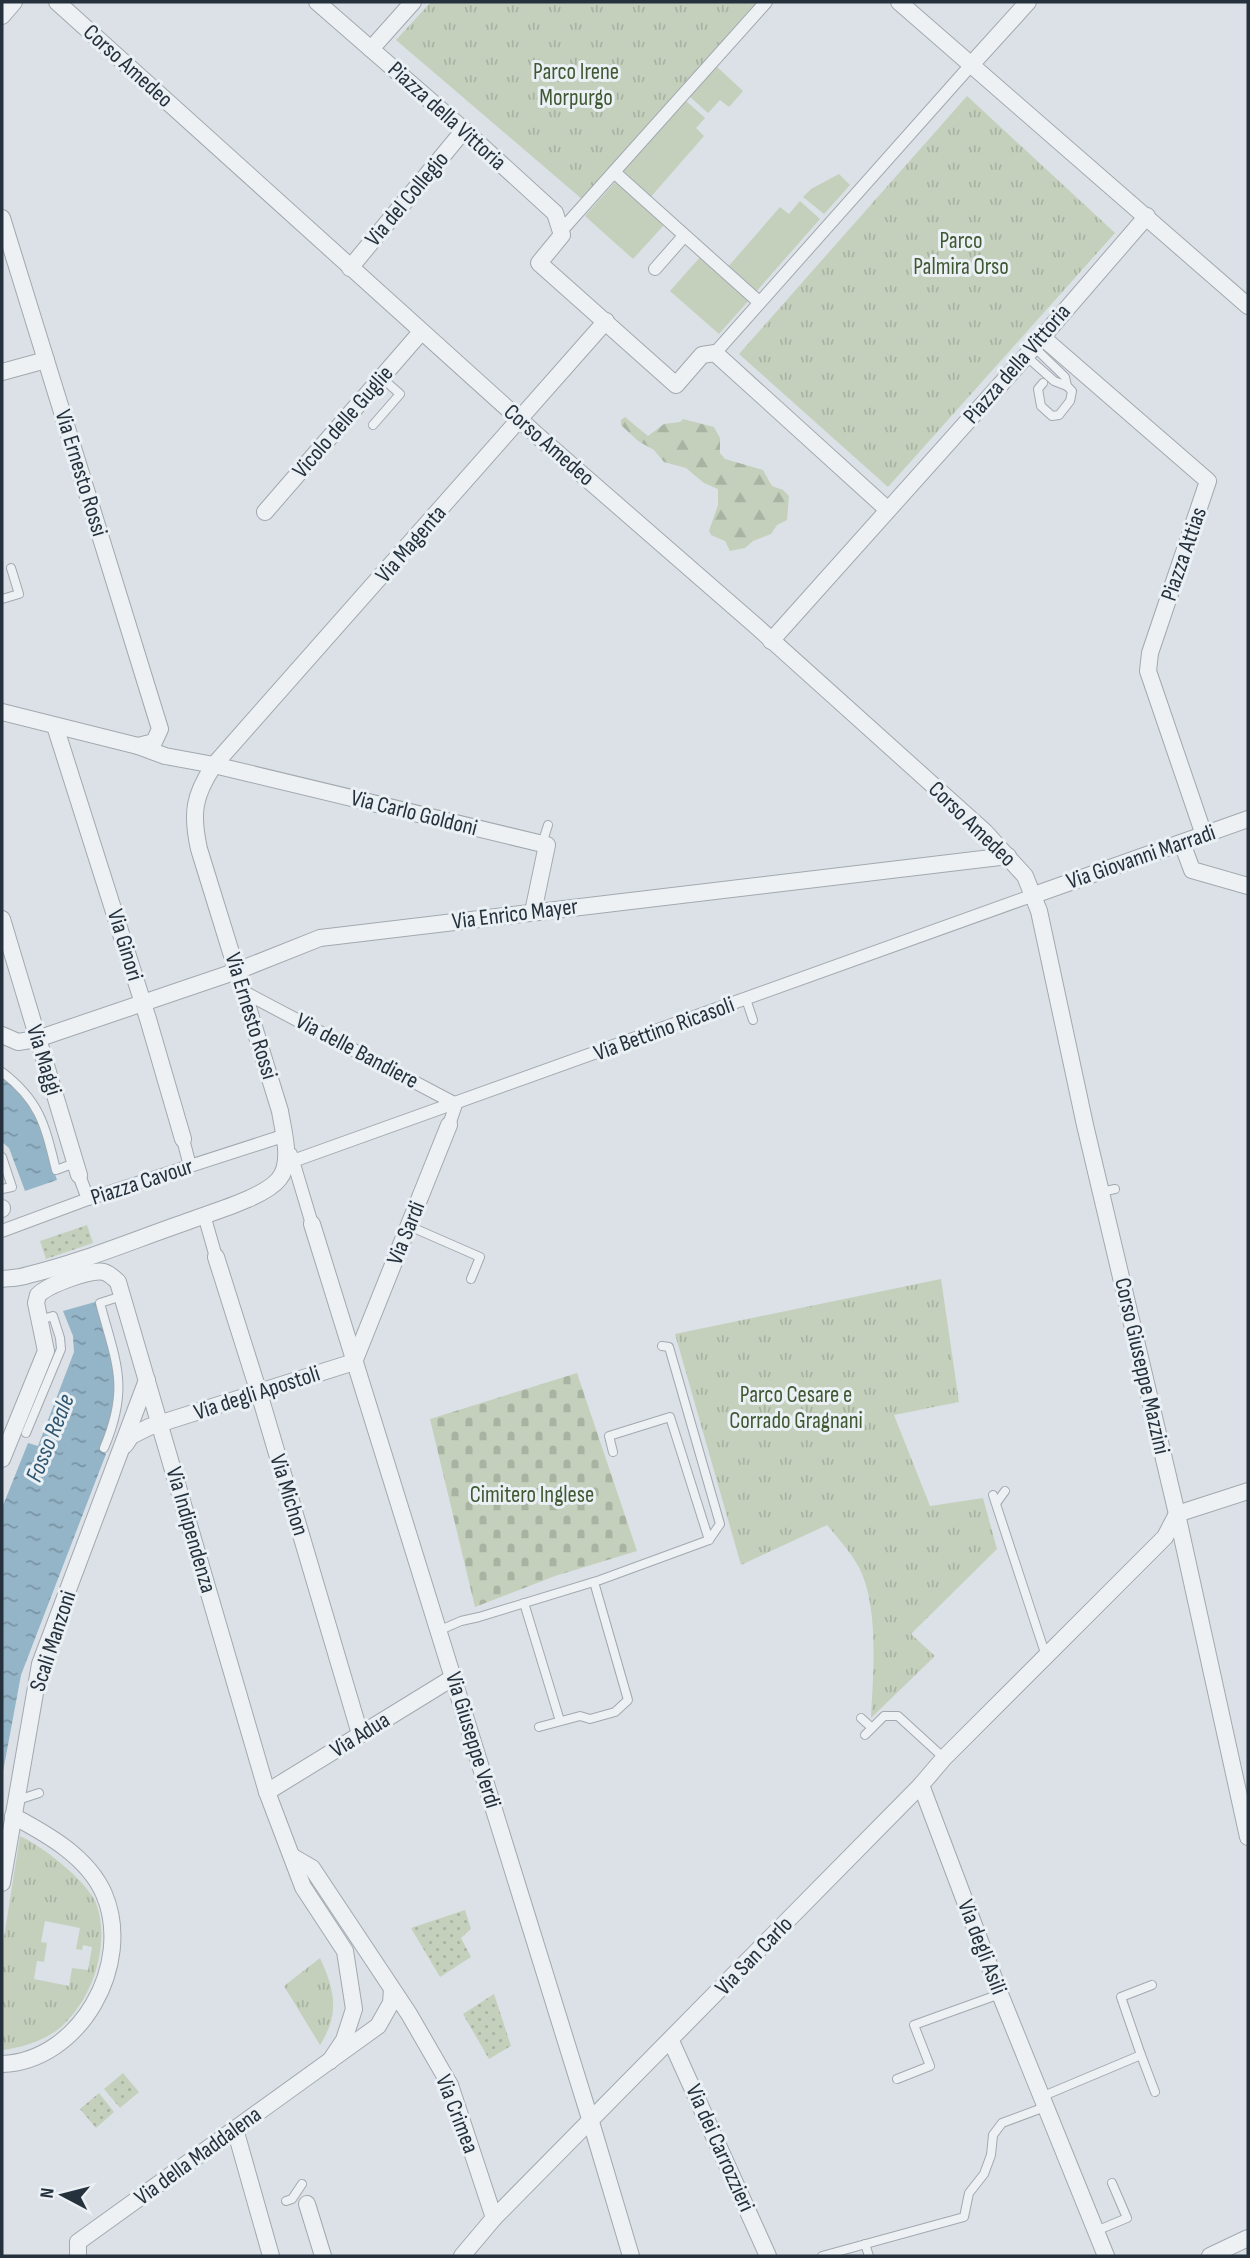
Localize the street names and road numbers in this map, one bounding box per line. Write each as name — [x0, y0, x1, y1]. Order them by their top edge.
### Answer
street label: Corso Amedeo — [77, 18, 179, 114]
street label: Piazza della Vittoria — [382, 56, 512, 176]
street label: Via del Collegio — [359, 146, 455, 252]
street label: Piazza della Vittoria — [957, 298, 1077, 430]
street label: Vicolo delle Guglie — [287, 360, 399, 484]
street label: Corso Amedeo — [498, 398, 600, 492]
street label: Via Ernesto Rossi — [48, 406, 114, 540]
street label: Via Magenta — [370, 499, 452, 589]
street label: Piazza Attias — [1155, 504, 1213, 604]
street label: Corso Amedeo — [922, 775, 1022, 873]
street label: Via Carlo Goldoni — [348, 784, 480, 842]
street label: Via Giovanni Marradi — [1063, 818, 1219, 896]
street label: Via Enrico Mayer — [450, 892, 580, 936]
street label: Via Ginori — [101, 906, 149, 984]
street label: Via Ernesto Rossi — [218, 949, 284, 1083]
street label: Via Bettino Ricasoli — [590, 991, 738, 1067]
street label: Via delle Bandiere — [291, 1007, 423, 1095]
street label: Via Maggi — [20, 1021, 68, 1099]
street label: Piazza Cavour — [87, 1152, 197, 1212]
street label: Via Sardi — [381, 1197, 431, 1269]
street label: Corso Giuseppe Mazzini — [1108, 1275, 1176, 1457]
street label: Via degli Apostoli — [190, 1359, 324, 1427]
street label: Via Michon — [263, 1451, 315, 1539]
street label: Via Indipendenza — [160, 1464, 222, 1596]
street label: Scali Manzoni — [24, 1587, 82, 1695]
street label: Via Giuseppe Verdi — [439, 1668, 507, 1812]
street label: Via Adua — [325, 1706, 395, 1764]
street label: Via degli Asili — [951, 1896, 1013, 1998]
street label: Via San Carlo — [709, 1911, 799, 2001]
street label: Via Crimea — [429, 2071, 485, 2157]
street label: Via dei Carrozzieri — [679, 2080, 761, 2216]
street label: Via della Maddalena — [129, 2101, 267, 2211]

